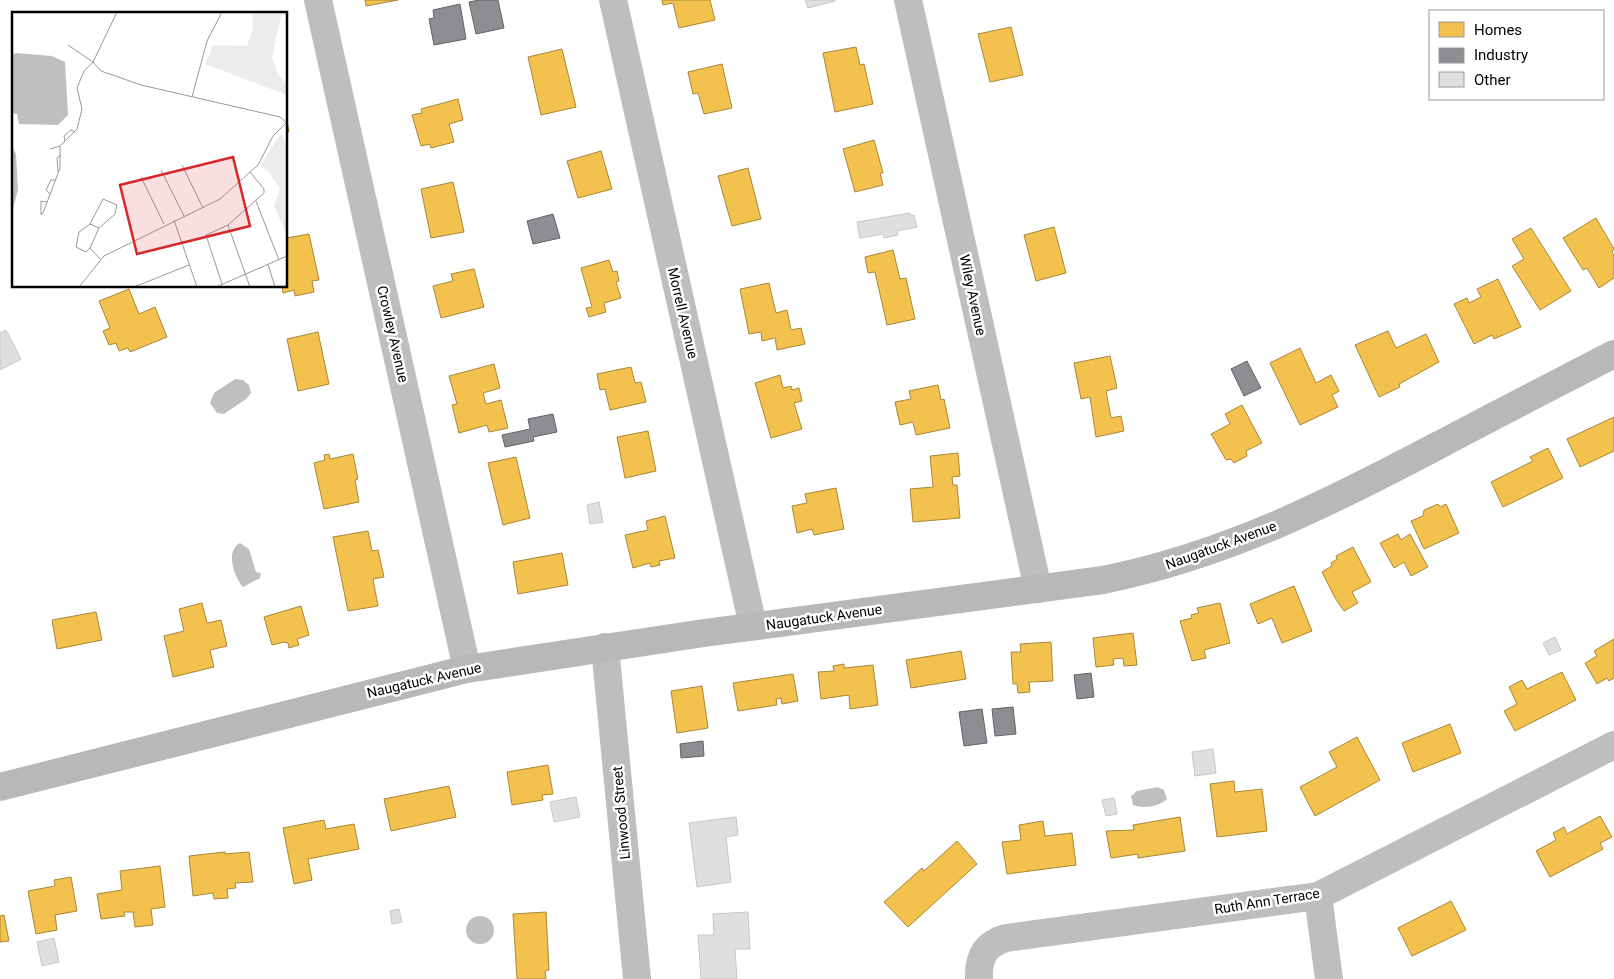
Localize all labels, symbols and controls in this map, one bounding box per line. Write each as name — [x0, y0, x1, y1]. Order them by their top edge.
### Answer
legend — [1429, 10, 1604, 100]
inset map — [12, 12, 288, 288]
text: Homes — [1474, 21, 1522, 39]
text: Industry — [1474, 46, 1528, 64]
text: Other — [1474, 71, 1511, 89]
street label: Wiley Avenue — [957, 253, 989, 337]
street label: Morrell Avenue — [665, 266, 701, 360]
street label: Crowley Avenue — [374, 284, 412, 384]
street label: Naugatuck Avenue — [1163, 518, 1279, 572]
street label: Naugatuck Avenue — [765, 601, 883, 633]
street label: Naugatuck Avenue — [365, 659, 483, 701]
street label: Linwood Street — [609, 765, 633, 860]
street label: Ruth Ann Terrace — [1213, 885, 1321, 917]

